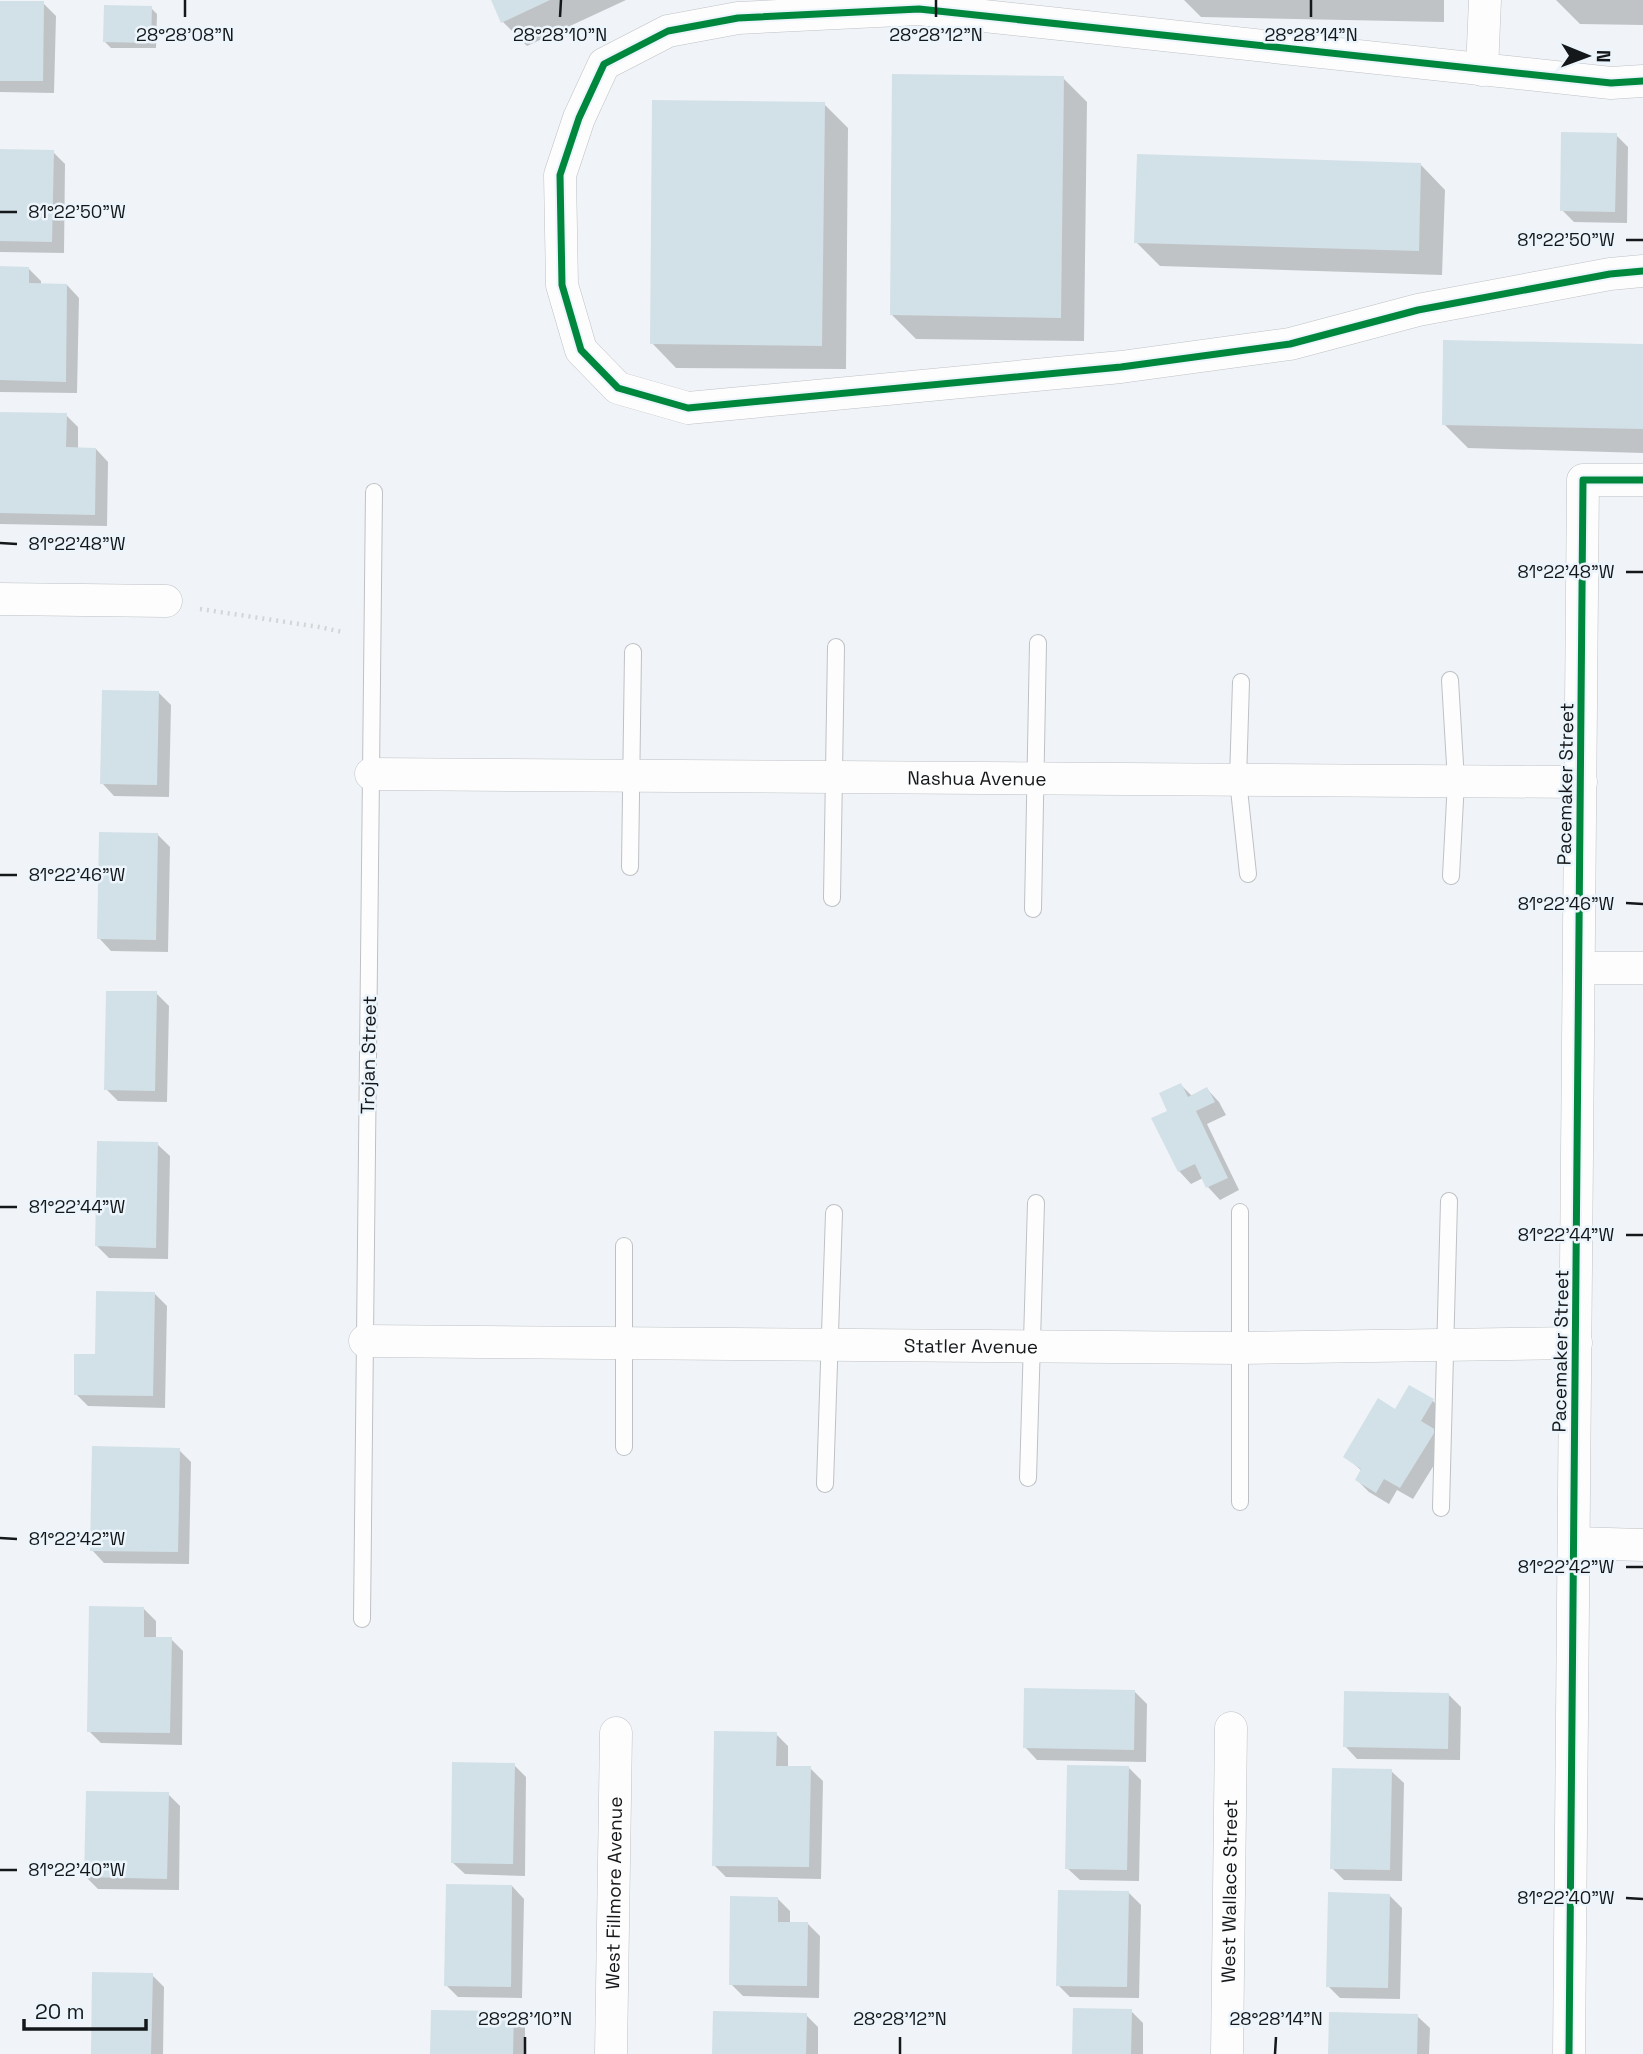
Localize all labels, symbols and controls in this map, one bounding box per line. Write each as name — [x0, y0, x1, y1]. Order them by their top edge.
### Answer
north arrow — [1552, 21, 1622, 91]
text: 28°28'08"N — [136, 23, 234, 46]
text: 28°28'10"N — [513, 23, 607, 46]
text: 28°28'12"N — [889, 23, 983, 46]
text: 28°28'14"N — [1264, 23, 1358, 46]
text: N — [1591, 50, 1616, 63]
text: 81°22'50"W — [28, 200, 126, 223]
text: 81°22'50"W — [1517, 228, 1615, 251]
text: 81°22'48"W — [29, 532, 126, 555]
text: 81°22'48"W — [1518, 560, 1615, 583]
street label: Pacemaker Street — [1552, 702, 1579, 866]
street label: Nashua Avenue — [907, 766, 1047, 791]
text: 81°22'46"W — [29, 863, 126, 886]
text: 81°22'46"W — [1518, 892, 1615, 915]
street label: Trojan Street — [355, 996, 382, 1114]
text: 81°22'44"W — [29, 1195, 125, 1218]
text: 81°22'44"W — [1518, 1223, 1614, 1246]
street label: Pacemaker Street — [1547, 1269, 1574, 1433]
street label: Statler Avenue — [904, 1333, 1038, 1359]
text: 81°22'42"W — [29, 1527, 126, 1550]
text: 81°22'42"W — [1518, 1555, 1615, 1578]
street label: West Fillmore Avenue — [600, 1796, 628, 1990]
street label: West Wallace Street — [1216, 1799, 1243, 1983]
text: 81°22'40"W — [28, 1858, 126, 1881]
text: 81°22'40"W — [1517, 1886, 1615, 1909]
scale bar — [24, 1988, 147, 2032]
text: 20 m — [35, 1998, 85, 2025]
text: 28°28'10"N — [478, 2007, 572, 2030]
text: 28°28'12"N — [853, 2007, 947, 2030]
text: 28°28'14"N — [1229, 2007, 1323, 2030]

